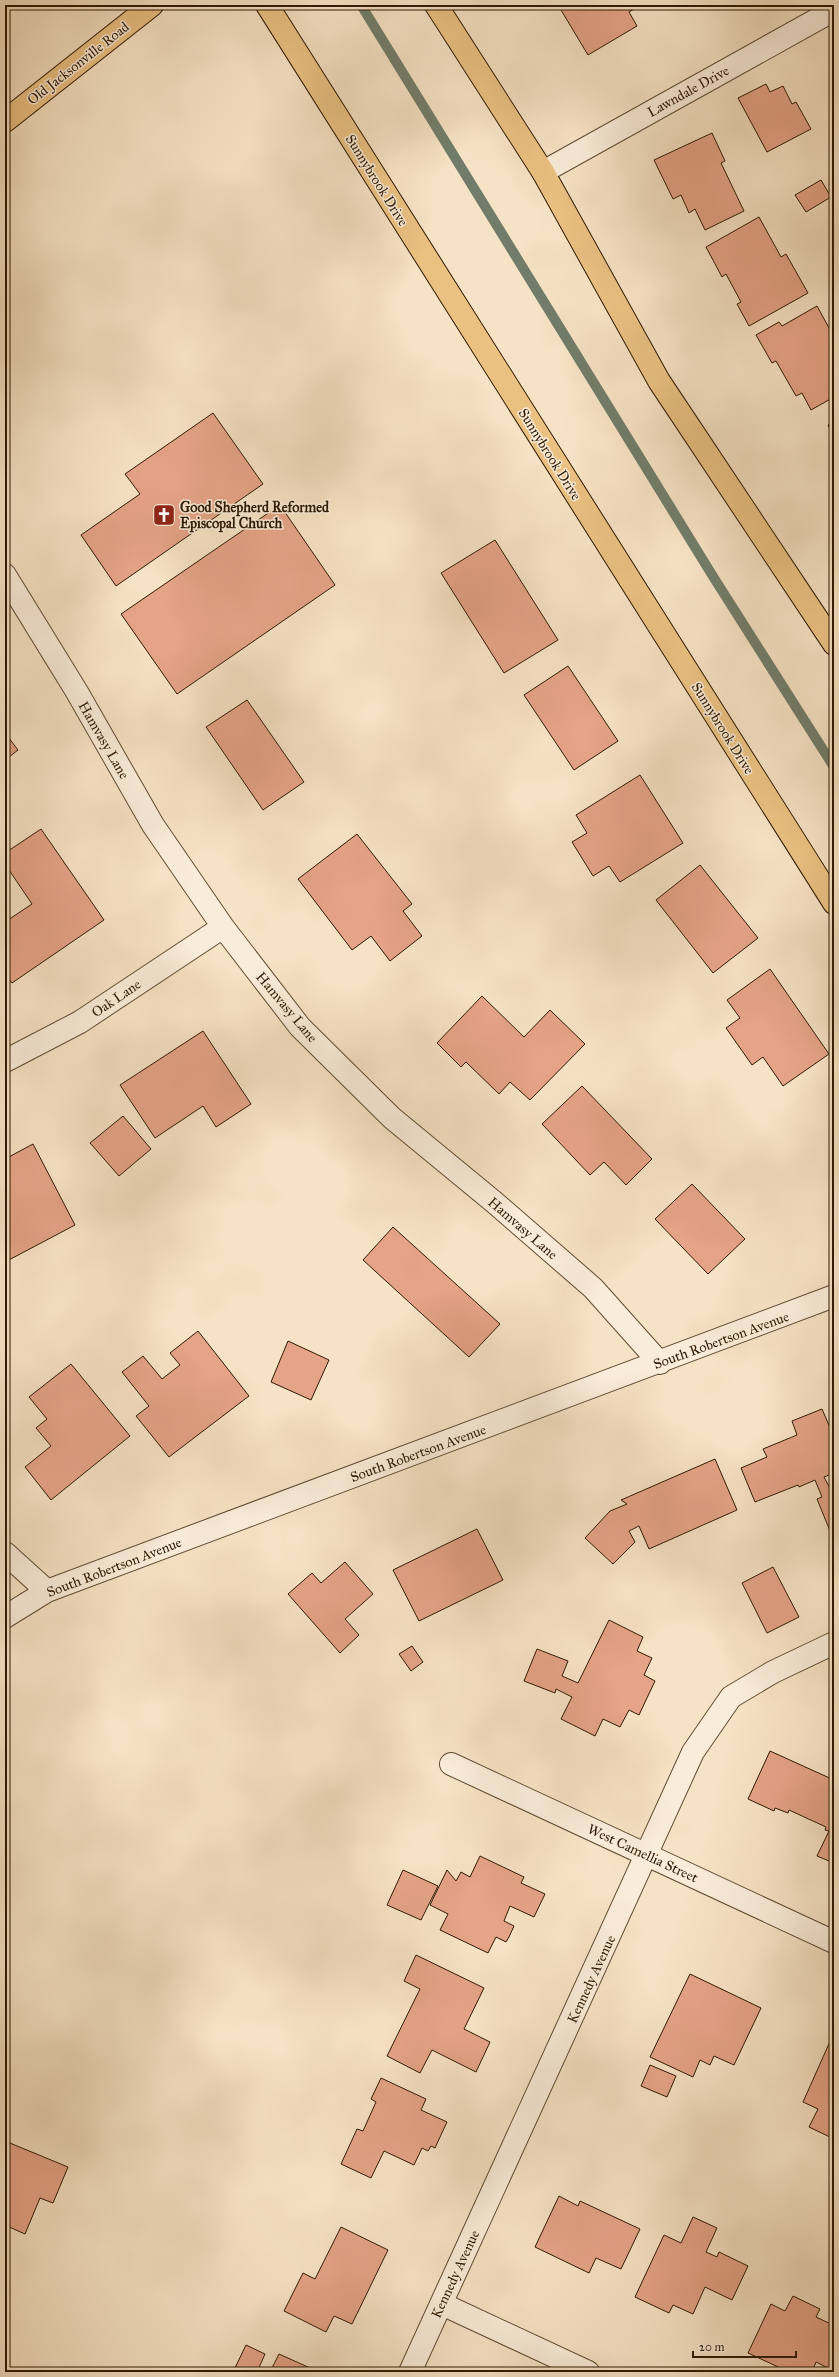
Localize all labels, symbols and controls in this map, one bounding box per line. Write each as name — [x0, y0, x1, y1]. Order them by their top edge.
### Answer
street label: Old Jacksonville Road — [24, 18, 133, 109]
street label: Lawndale Drive — [644, 62, 732, 121]
street label: Sunnybrook Drive — [342, 131, 412, 229]
street label: Sunnybrook Drive — [515, 405, 585, 503]
place label: Good Shepherd Reformed Episcopal Church — [180, 499, 330, 533]
church icon: Good Shepherd Reformed Episcopal Church — [151, 502, 177, 528]
street label: Sunnybrook Drive — [688, 679, 758, 777]
street label: Hamvasy Lane — [75, 699, 133, 782]
street label: Hamvasy Lane — [252, 969, 321, 1046]
street label: Oak Lane — [88, 976, 144, 1021]
street label: Hamvasy Lane — [484, 1194, 561, 1263]
street label: South Robertson Avenue — [651, 1308, 791, 1373]
street label: South Robertson Avenue — [348, 1421, 488, 1486]
street label: South Robertson Avenue — [44, 1534, 184, 1601]
street label: West Camellia Street — [585, 1820, 701, 1886]
street label: Kennedy Avenue — [564, 1932, 619, 2026]
street label: Kennedy Avenue — [428, 2227, 483, 2321]
scale bar — [693, 2333, 796, 2359]
text: 20 m — [699, 2340, 725, 2354]

